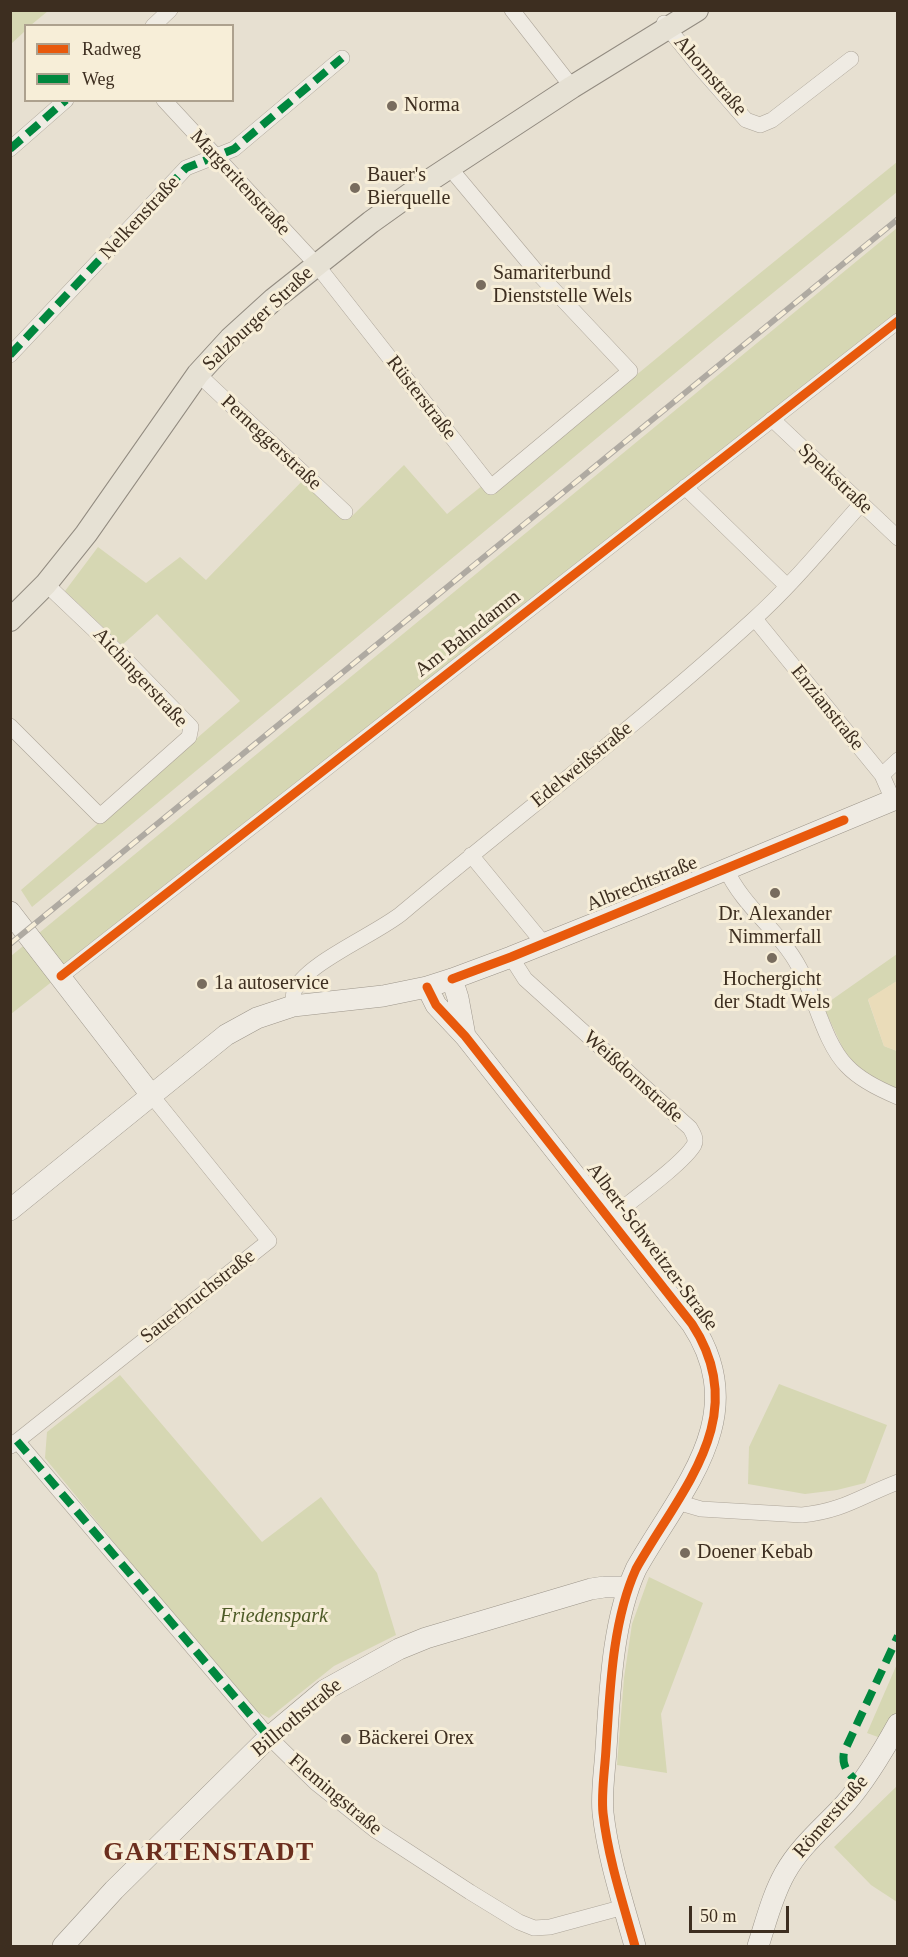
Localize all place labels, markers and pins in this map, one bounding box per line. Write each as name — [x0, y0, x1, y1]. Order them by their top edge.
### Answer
place label: Norma — [404, 94, 460, 118]
marker: Norma — [385, 99, 399, 113]
place label: Bauer's Bierquelle — [367, 164, 450, 211]
marker: Bauer's Bierquelle — [348, 181, 362, 195]
place label: Samariterbund Dienststelle Wels — [493, 262, 632, 309]
marker: Samariterbund Dienststelle Wels — [474, 278, 488, 292]
marker: Dr. Alexander Nimmerfall — [768, 886, 782, 900]
place label: Dr. Alexander Nimmerfall — [718, 903, 832, 950]
marker: Hochergicht der Stadt Wels — [765, 951, 779, 965]
place label: Hochergicht der Stadt Wels — [714, 968, 830, 1015]
place label: 1a autoservice — [214, 972, 329, 996]
marker: 1a autoservice — [195, 977, 209, 991]
place label: Doener Kebab — [697, 1541, 813, 1565]
marker: Doener Kebab — [678, 1546, 692, 1560]
place label: Bäckerei Orex — [358, 1727, 474, 1751]
marker: Bäckerei Orex — [339, 1732, 353, 1746]

